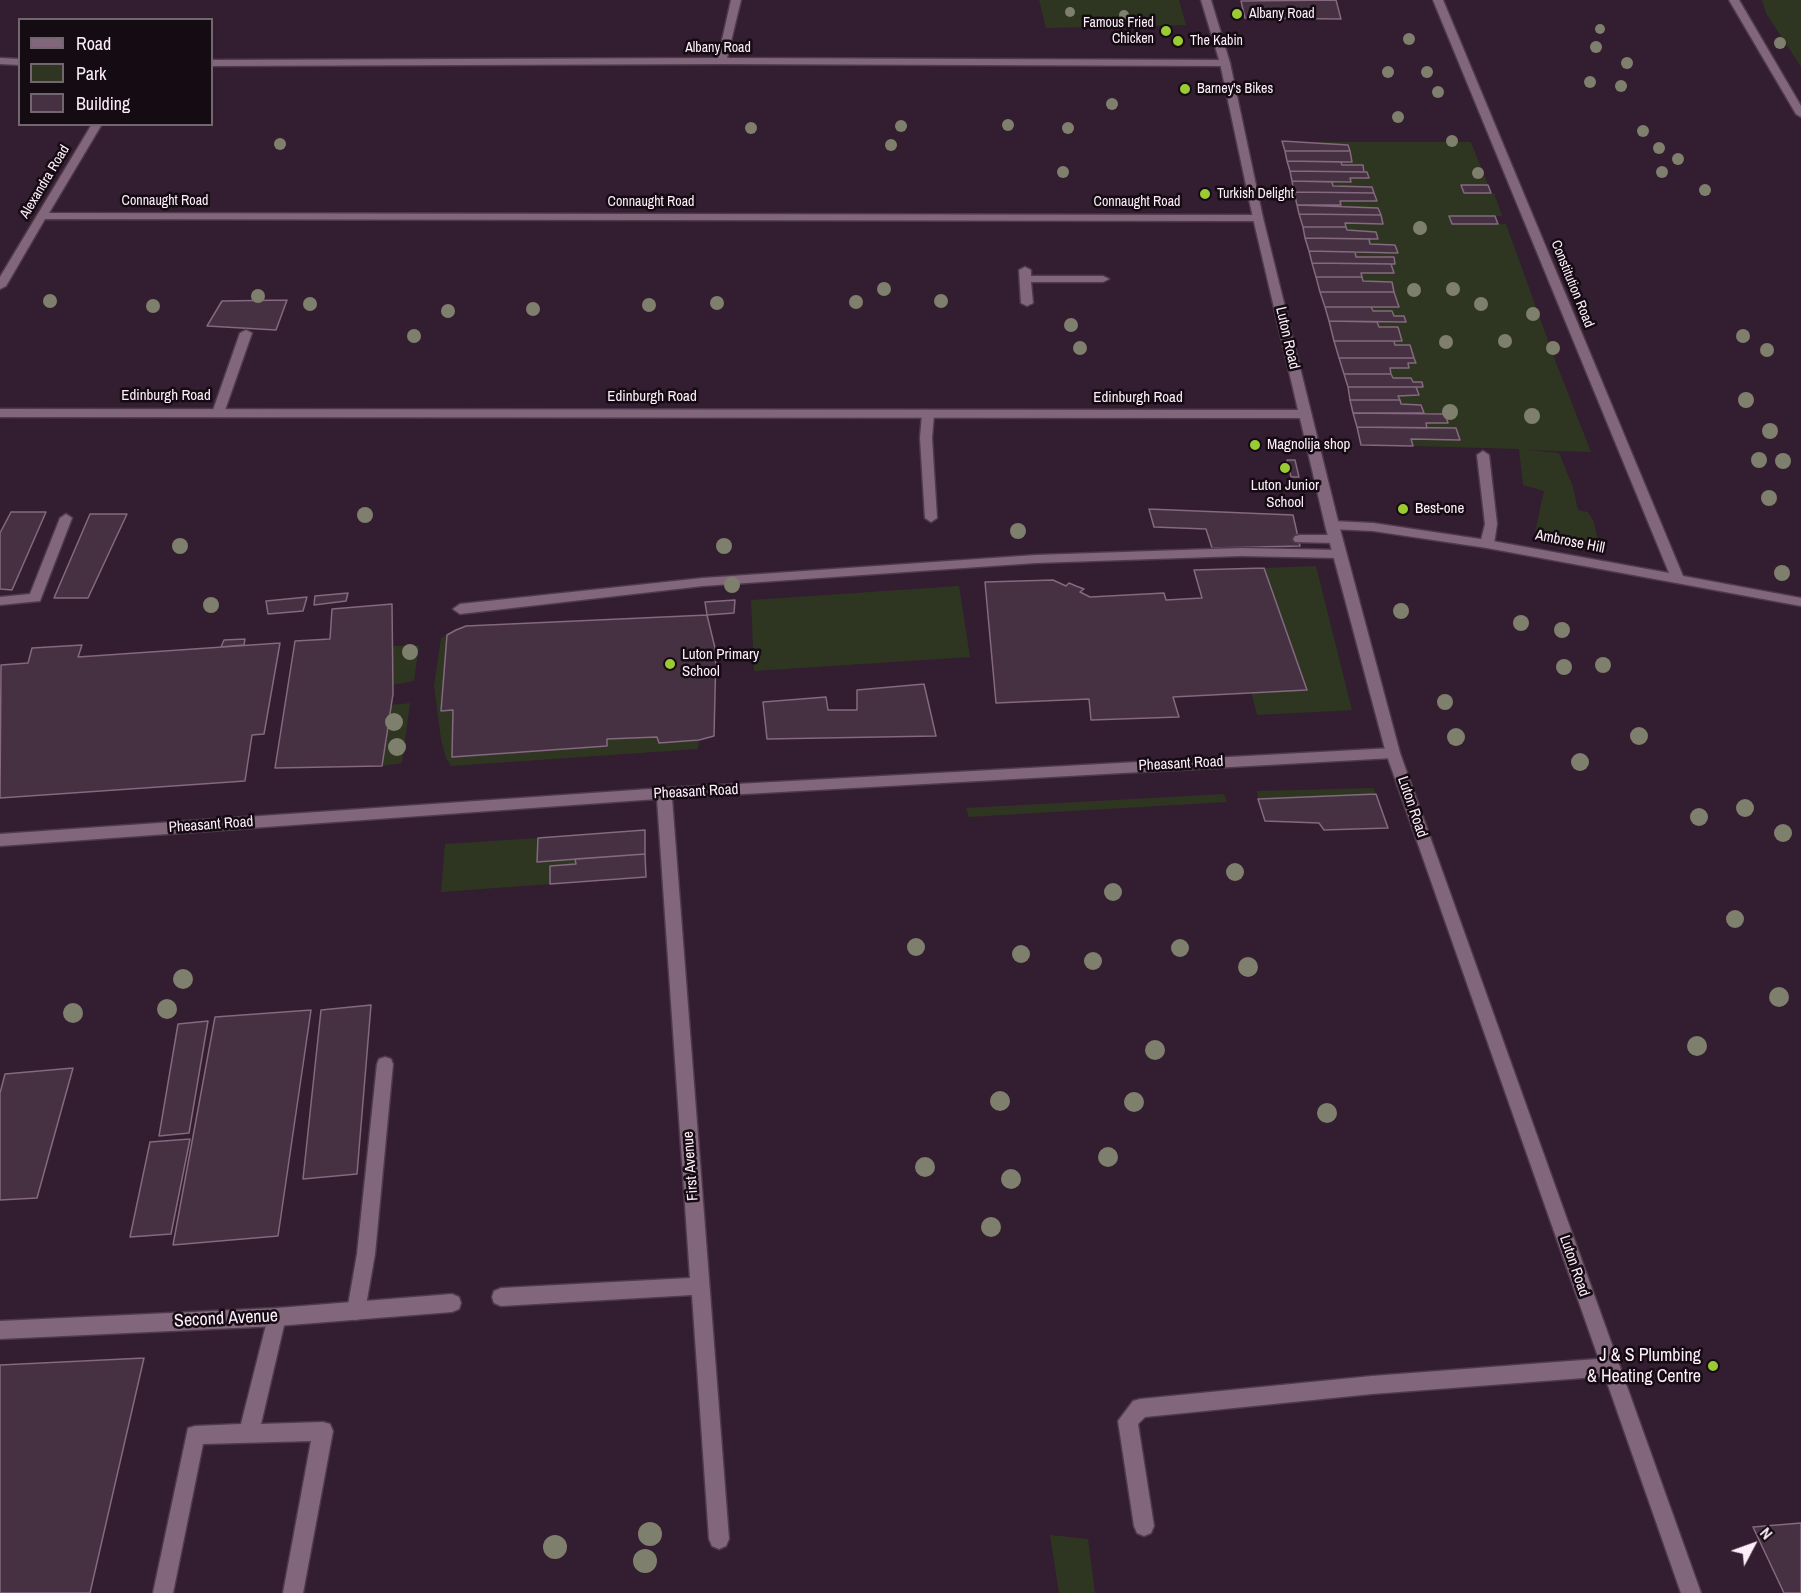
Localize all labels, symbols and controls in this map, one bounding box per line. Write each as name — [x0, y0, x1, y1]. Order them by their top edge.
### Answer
place label: Albany Road — [1249, 6, 1315, 22]
marker: Albany Road — [1230, 7, 1244, 21]
place label: Famous Fried Chicken — [1083, 15, 1154, 48]
legend — [18, 18, 213, 126]
marker: Famous Fried Chicken — [1159, 24, 1173, 38]
text: Road — [76, 31, 111, 56]
place label: The Kabin — [1190, 33, 1243, 49]
marker: The Kabin — [1171, 34, 1185, 48]
street label: Albany Road — [685, 40, 751, 56]
text: Park — [76, 61, 106, 86]
place label: Barney's Bikes — [1197, 81, 1273, 97]
marker: Barney's Bikes — [1178, 82, 1192, 96]
text: Building — [76, 91, 130, 116]
street label: Alexandra Road — [17, 142, 73, 222]
place label: Turkish Delight — [1217, 186, 1294, 202]
marker: Turkish Delight — [1198, 187, 1212, 201]
street label: Connaught Road — [122, 193, 208, 209]
street label: Connaught Road — [608, 194, 694, 210]
street label: Connaught Road — [1094, 194, 1180, 210]
street label: Constitution Road — [1547, 238, 1597, 330]
street label: Luton Road — [1271, 305, 1303, 371]
street label: Edinburgh Road — [121, 387, 211, 405]
street label: Edinburgh Road — [607, 388, 697, 406]
street label: Edinburgh Road — [1093, 389, 1183, 407]
place label: Magnolija shop — [1267, 436, 1350, 454]
marker: Magnolija shop — [1248, 438, 1262, 452]
marker: Luton Junior School — [1278, 461, 1292, 475]
place label: Luton Junior School — [1251, 477, 1319, 512]
place label: Best-one — [1415, 500, 1464, 518]
marker: Best-one — [1396, 502, 1410, 516]
street label: Ambrose Hill — [1534, 526, 1606, 558]
place label: Luton Primary School — [682, 646, 759, 681]
marker: Luton Primary School — [663, 657, 677, 671]
street label: Pheasant Road — [1138, 753, 1224, 775]
street label: Luton Road — [1393, 774, 1431, 840]
street label: Pheasant Road — [653, 781, 739, 803]
street label: Pheasant Road — [168, 813, 254, 837]
street label: First Avenue — [680, 1131, 702, 1201]
street label: Luton Road — [1555, 1233, 1593, 1299]
street label: Second Avenue — [174, 1305, 278, 1333]
place label: J & S Plumbing & Heating Centre — [1587, 1345, 1701, 1388]
marker: J & S Plumbing & Heating Centre — [1706, 1359, 1720, 1373]
north arrow — [1723, 1515, 1783, 1575]
text: N — [1755, 1522, 1778, 1544]

